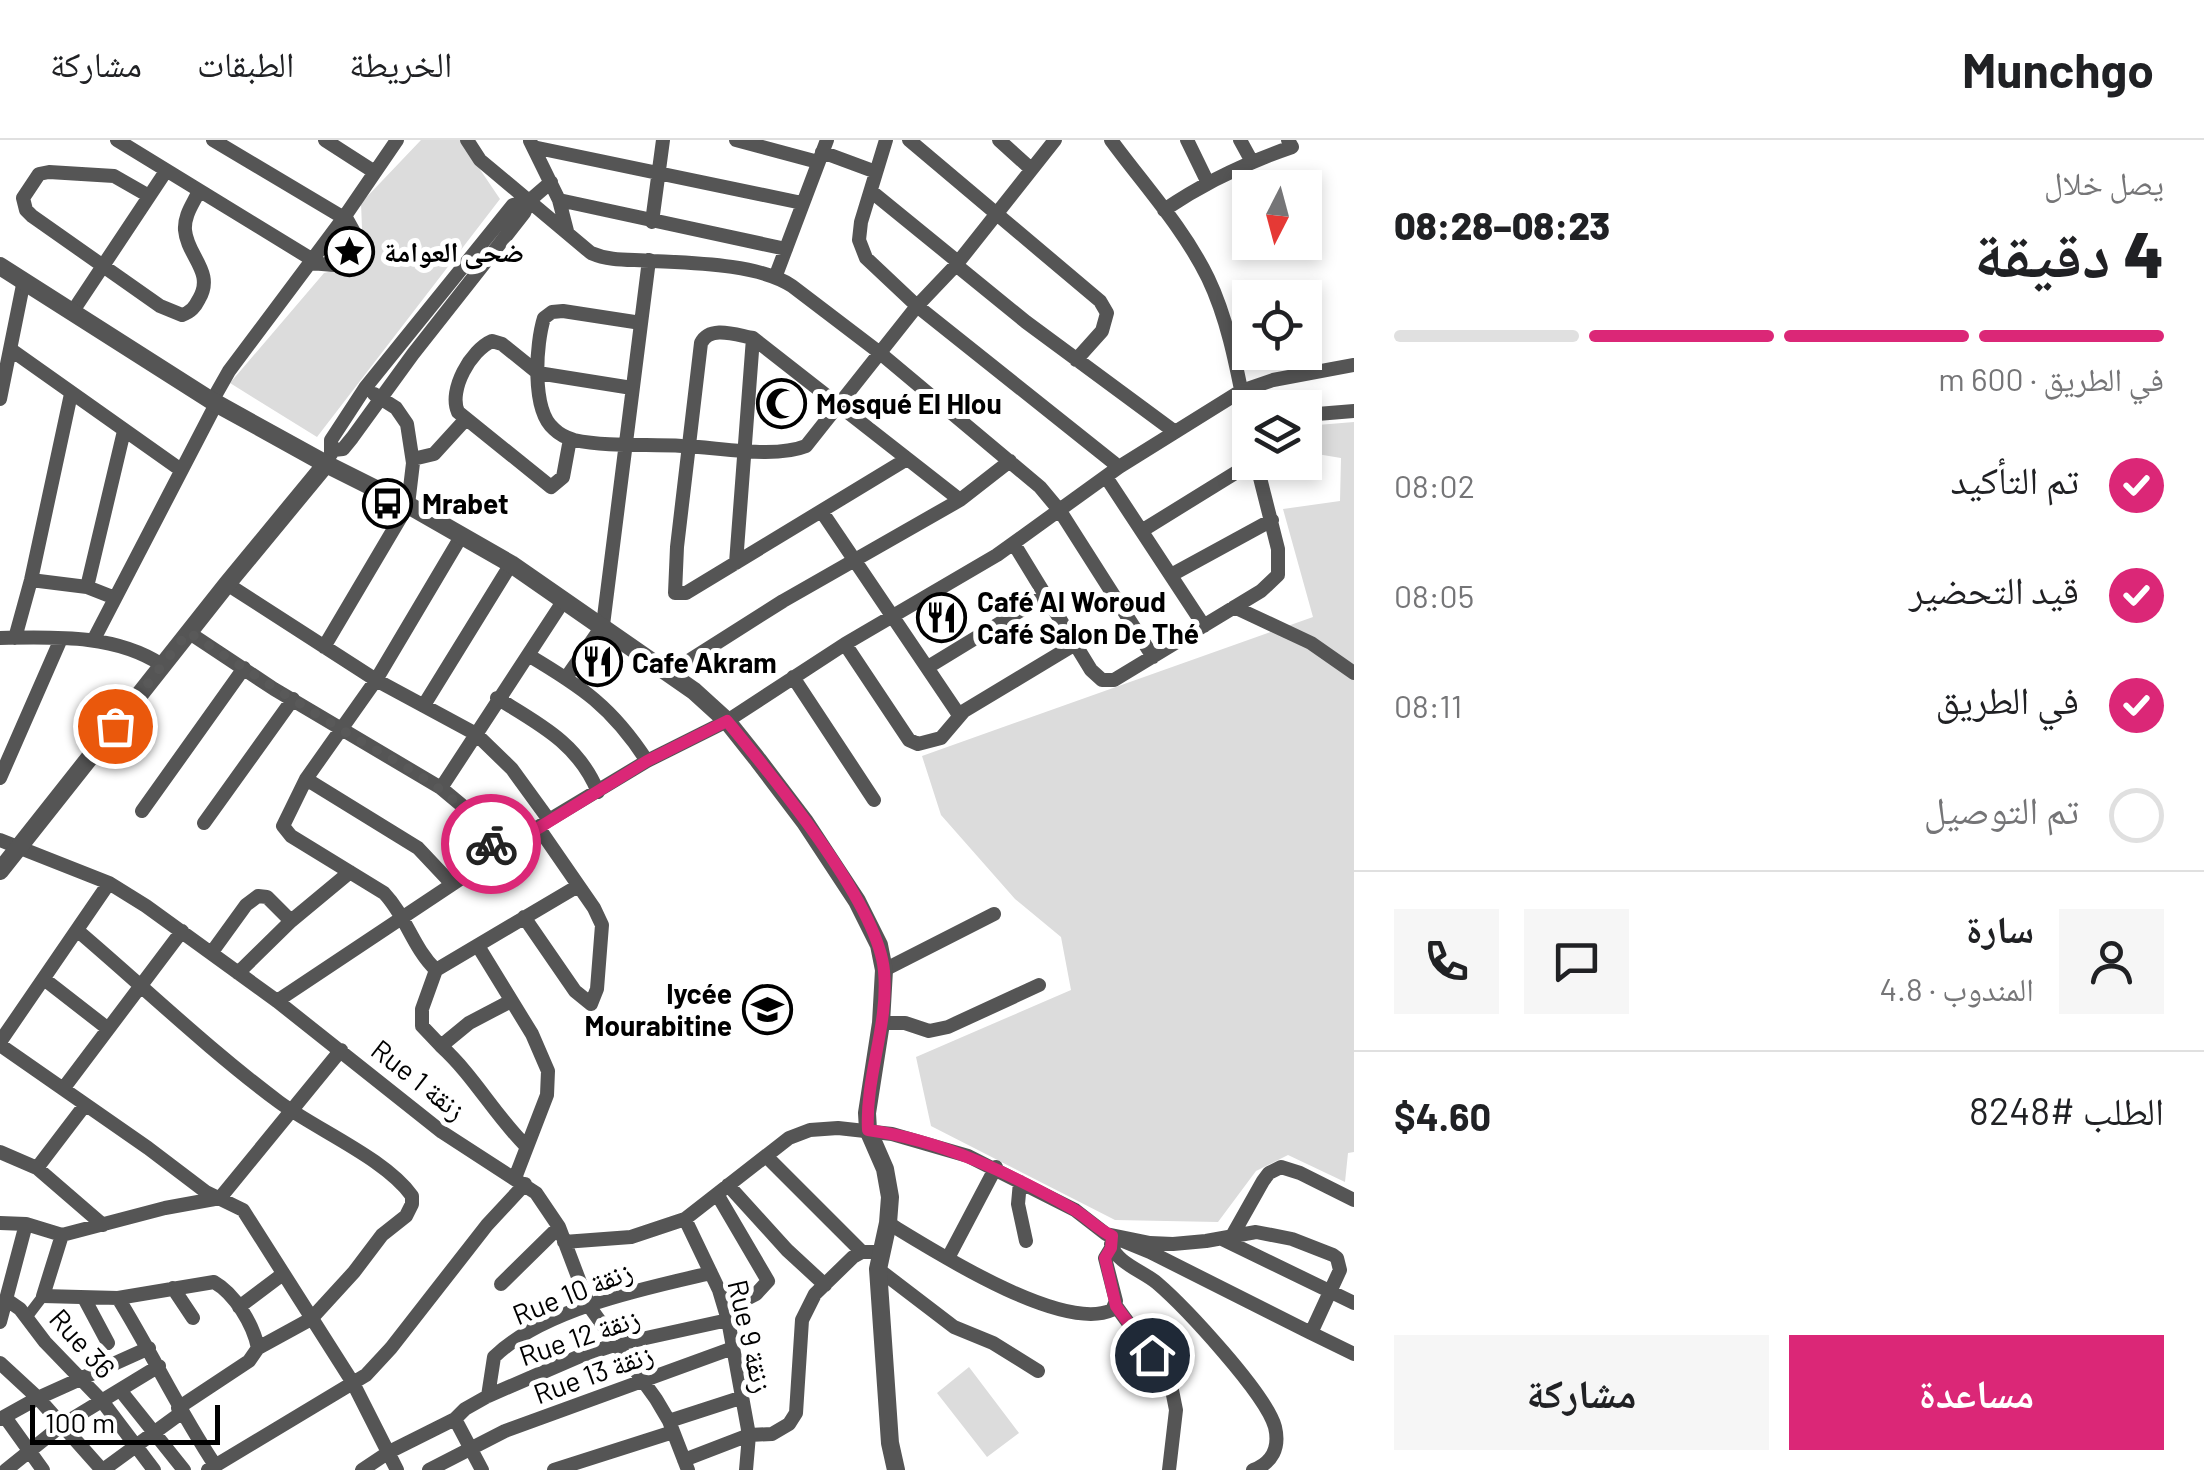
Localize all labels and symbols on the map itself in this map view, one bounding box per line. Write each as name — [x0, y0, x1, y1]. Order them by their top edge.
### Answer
north arrow — [1232, 170, 1322, 260]
place icon: ضحى العوامة — [323, 225, 375, 277]
place label: ضحى العوامة — [384, 234, 524, 270]
mosque icon: Mosqué El Hlou — [755, 377, 807, 429]
place label: Mosqué El Hlou — [816, 386, 1002, 420]
bus stop icon: Mrabet — [361, 477, 413, 529]
place label: Mrabet — [422, 486, 509, 520]
place label: Café Al Woroud Café Salon De Thé — [977, 584, 1199, 650]
restaurant icon: Café Al Woroud Café Salon De Thé — [916, 591, 968, 643]
restaurant icon: Cafe Akram — [571, 636, 623, 688]
place label: Cafe Akram — [632, 645, 777, 679]
pin — [73, 684, 158, 769]
courier — [441, 794, 541, 894]
place label: lycée Mourabitine — [584, 976, 732, 1042]
school or university icon: lycée Mourabitine — [741, 983, 793, 1035]
street label: Rue 1 زنقة — [365, 1032, 473, 1126]
street label: Rue 10 زنقة — [507, 1253, 637, 1331]
street label: Rue 9 زنقة — [722, 1276, 780, 1396]
street label: Rue 12 زنقة — [514, 1300, 644, 1372]
street label: Rue 36 — [43, 1301, 123, 1385]
pin — [1110, 1313, 1195, 1398]
street label: Rue 13 زنقة — [529, 1336, 657, 1410]
scale bar — [30, 1400, 220, 1444]

